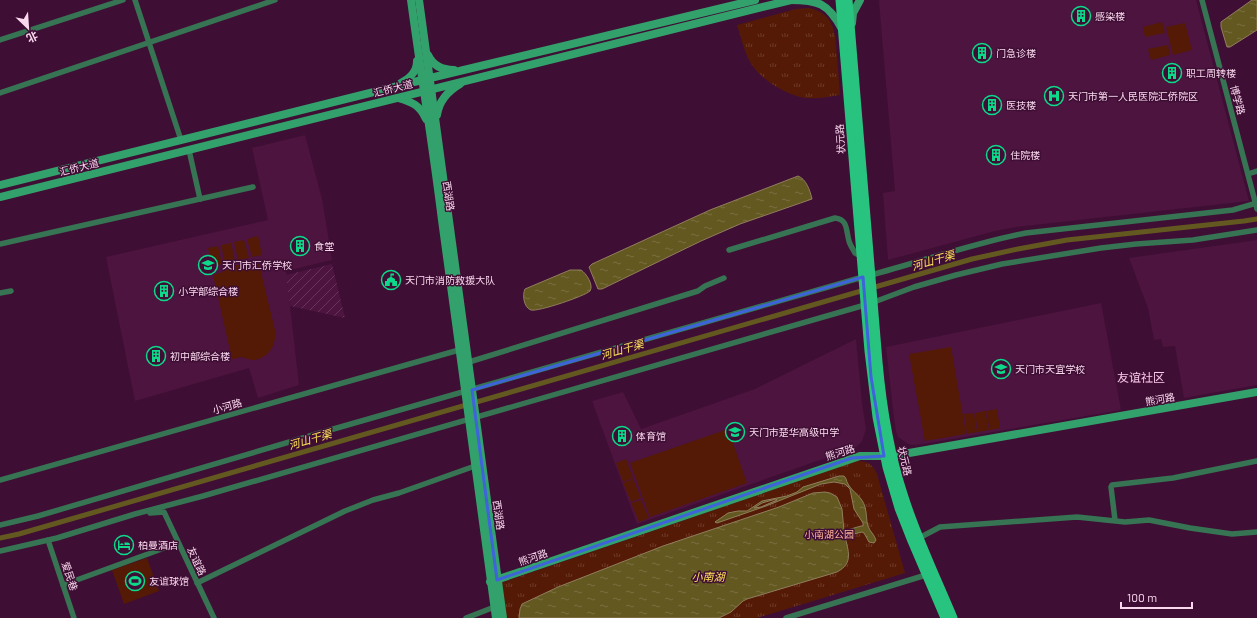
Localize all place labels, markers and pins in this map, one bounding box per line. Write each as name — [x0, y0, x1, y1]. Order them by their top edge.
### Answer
building icon: 感染楼 — [1070, 5, 1092, 27]
place label: 感染楼 — [1095, 10, 1125, 22]
building icon: 门急诊楼 — [971, 42, 993, 64]
place label: 门急诊楼 — [996, 47, 1036, 59]
building icon: 职工周转楼 — [1161, 62, 1183, 84]
place label: 职工周转楼 — [1186, 67, 1236, 79]
hospital icon: 天门市第一人民医院汇侨院区 — [1043, 85, 1065, 107]
place label: 天门市第一人民医院汇侨院区 — [1068, 90, 1198, 102]
building icon: 医技楼 — [981, 94, 1003, 116]
place label: 医技楼 — [1006, 99, 1036, 111]
building icon: 住院楼 — [985, 144, 1007, 166]
place label: 住院楼 — [1010, 149, 1040, 161]
building icon: 食堂 — [289, 235, 311, 257]
place label: 食堂 — [314, 240, 334, 252]
school or university icon: 天门市汇侨学校 — [197, 254, 219, 276]
place label: 天门市汇侨学校 — [222, 259, 292, 271]
public building icon: 天门市消防救援大队 — [380, 269, 402, 291]
place label: 天门市消防救援大队 — [405, 274, 495, 286]
building icon: 小学部综合楼 — [153, 280, 175, 302]
place label: 小学部综合楼 — [178, 285, 238, 297]
building icon: 初中部综合楼 — [145, 345, 167, 367]
place label: 初中部综合楼 — [170, 350, 230, 362]
school or university icon: 天门市天宜学校 — [990, 358, 1012, 380]
place label: 天门市天宜学校 — [1015, 363, 1085, 375]
school or university icon: 天门市楚华高级中学 — [724, 421, 746, 443]
building icon: 体育馆 — [611, 425, 633, 447]
place label: 天门市楚华高级中学 — [749, 426, 839, 438]
place label: 体育馆 — [636, 430, 666, 442]
hotel icon: 柏曼酒店 — [113, 534, 135, 556]
place label: 柏曼酒店 — [138, 539, 178, 551]
sports icon: 友谊球馆 — [124, 570, 146, 592]
place label: 友谊球馆 — [149, 575, 189, 587]

